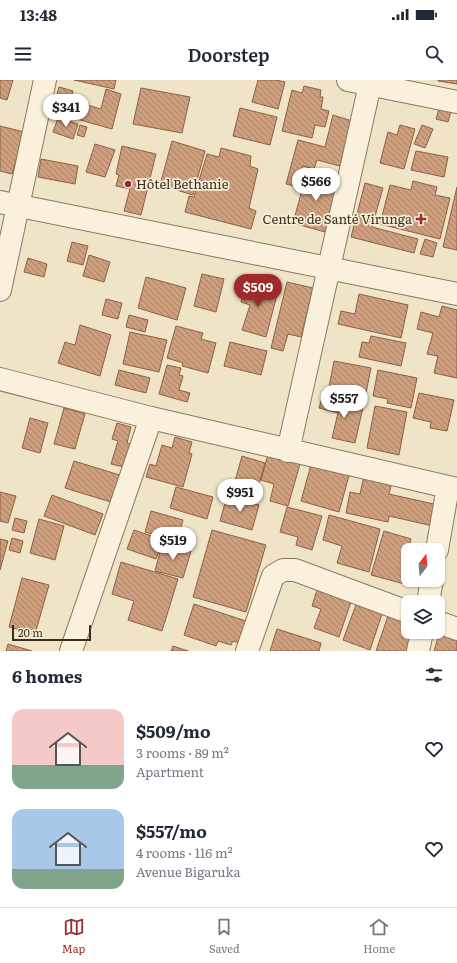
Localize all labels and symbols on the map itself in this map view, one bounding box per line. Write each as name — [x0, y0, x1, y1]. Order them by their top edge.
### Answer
pin: $341 — [42, 94, 90, 128]
pin: $566 — [292, 168, 340, 202]
place label: Hôtel Bethanie — [136, 174, 229, 193]
marker: Hôtel Bethanie — [123, 179, 133, 189]
place label: Centre de Santé Virunga — [262, 209, 412, 228]
marker: Centre de Santé Virunga — [415, 213, 427, 225]
pin: $509 — [234, 274, 282, 308]
pin: $557 — [320, 385, 368, 419]
pin: $951 — [216, 479, 264, 513]
pin: $519 — [149, 527, 197, 561]
north arrow — [401, 543, 445, 587]
scale bar — [12, 623, 91, 642]

